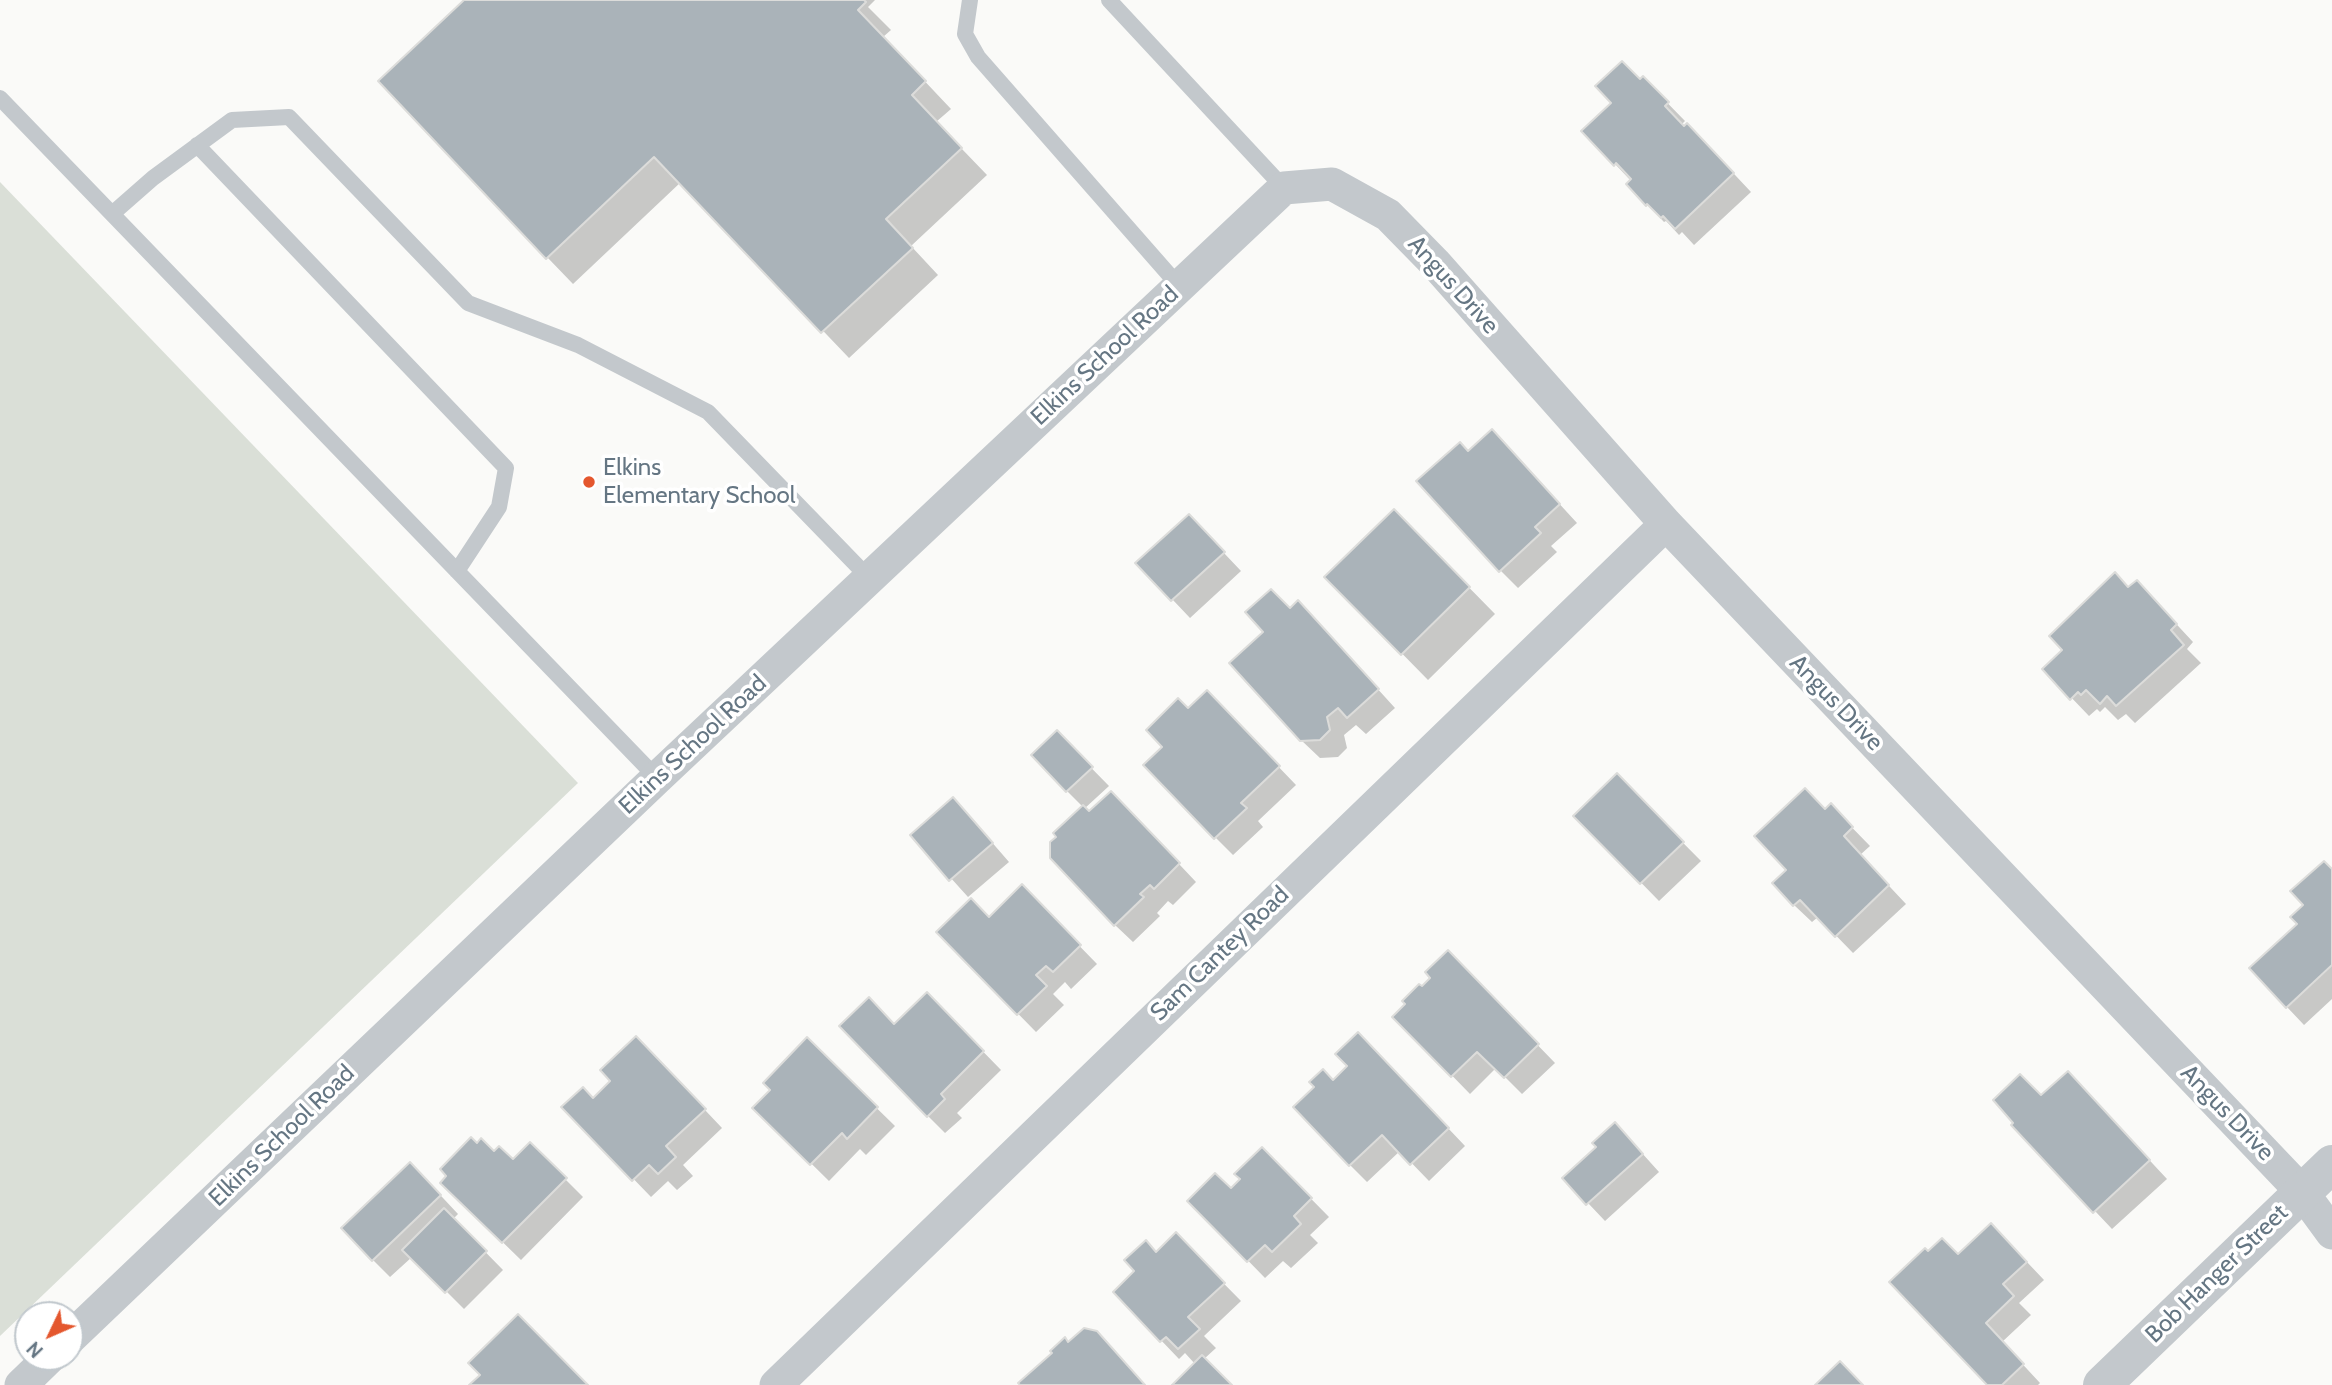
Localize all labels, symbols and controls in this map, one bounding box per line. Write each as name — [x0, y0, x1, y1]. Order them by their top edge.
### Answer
street label: Angus Drive — [1402, 230, 1504, 340]
street label: Elkins School Road — [1025, 280, 1185, 432]
place label: Elkins Elementary School — [603, 454, 795, 510]
marker: Elkins Elementary School — [581, 474, 597, 490]
street label: Angus Drive — [1783, 649, 1889, 757]
street label: Elkins School Road — [613, 669, 773, 821]
street label: Sam Cantey Road — [1145, 881, 1295, 1027]
street label: Elkins School Road — [203, 1059, 361, 1213]
street label: Angus Drive — [2174, 1059, 2280, 1167]
street label: Bob Hanger Street — [2140, 1199, 2294, 1349]
north arrow — [14, 1301, 84, 1371]
text: N — [22, 1337, 48, 1362]

